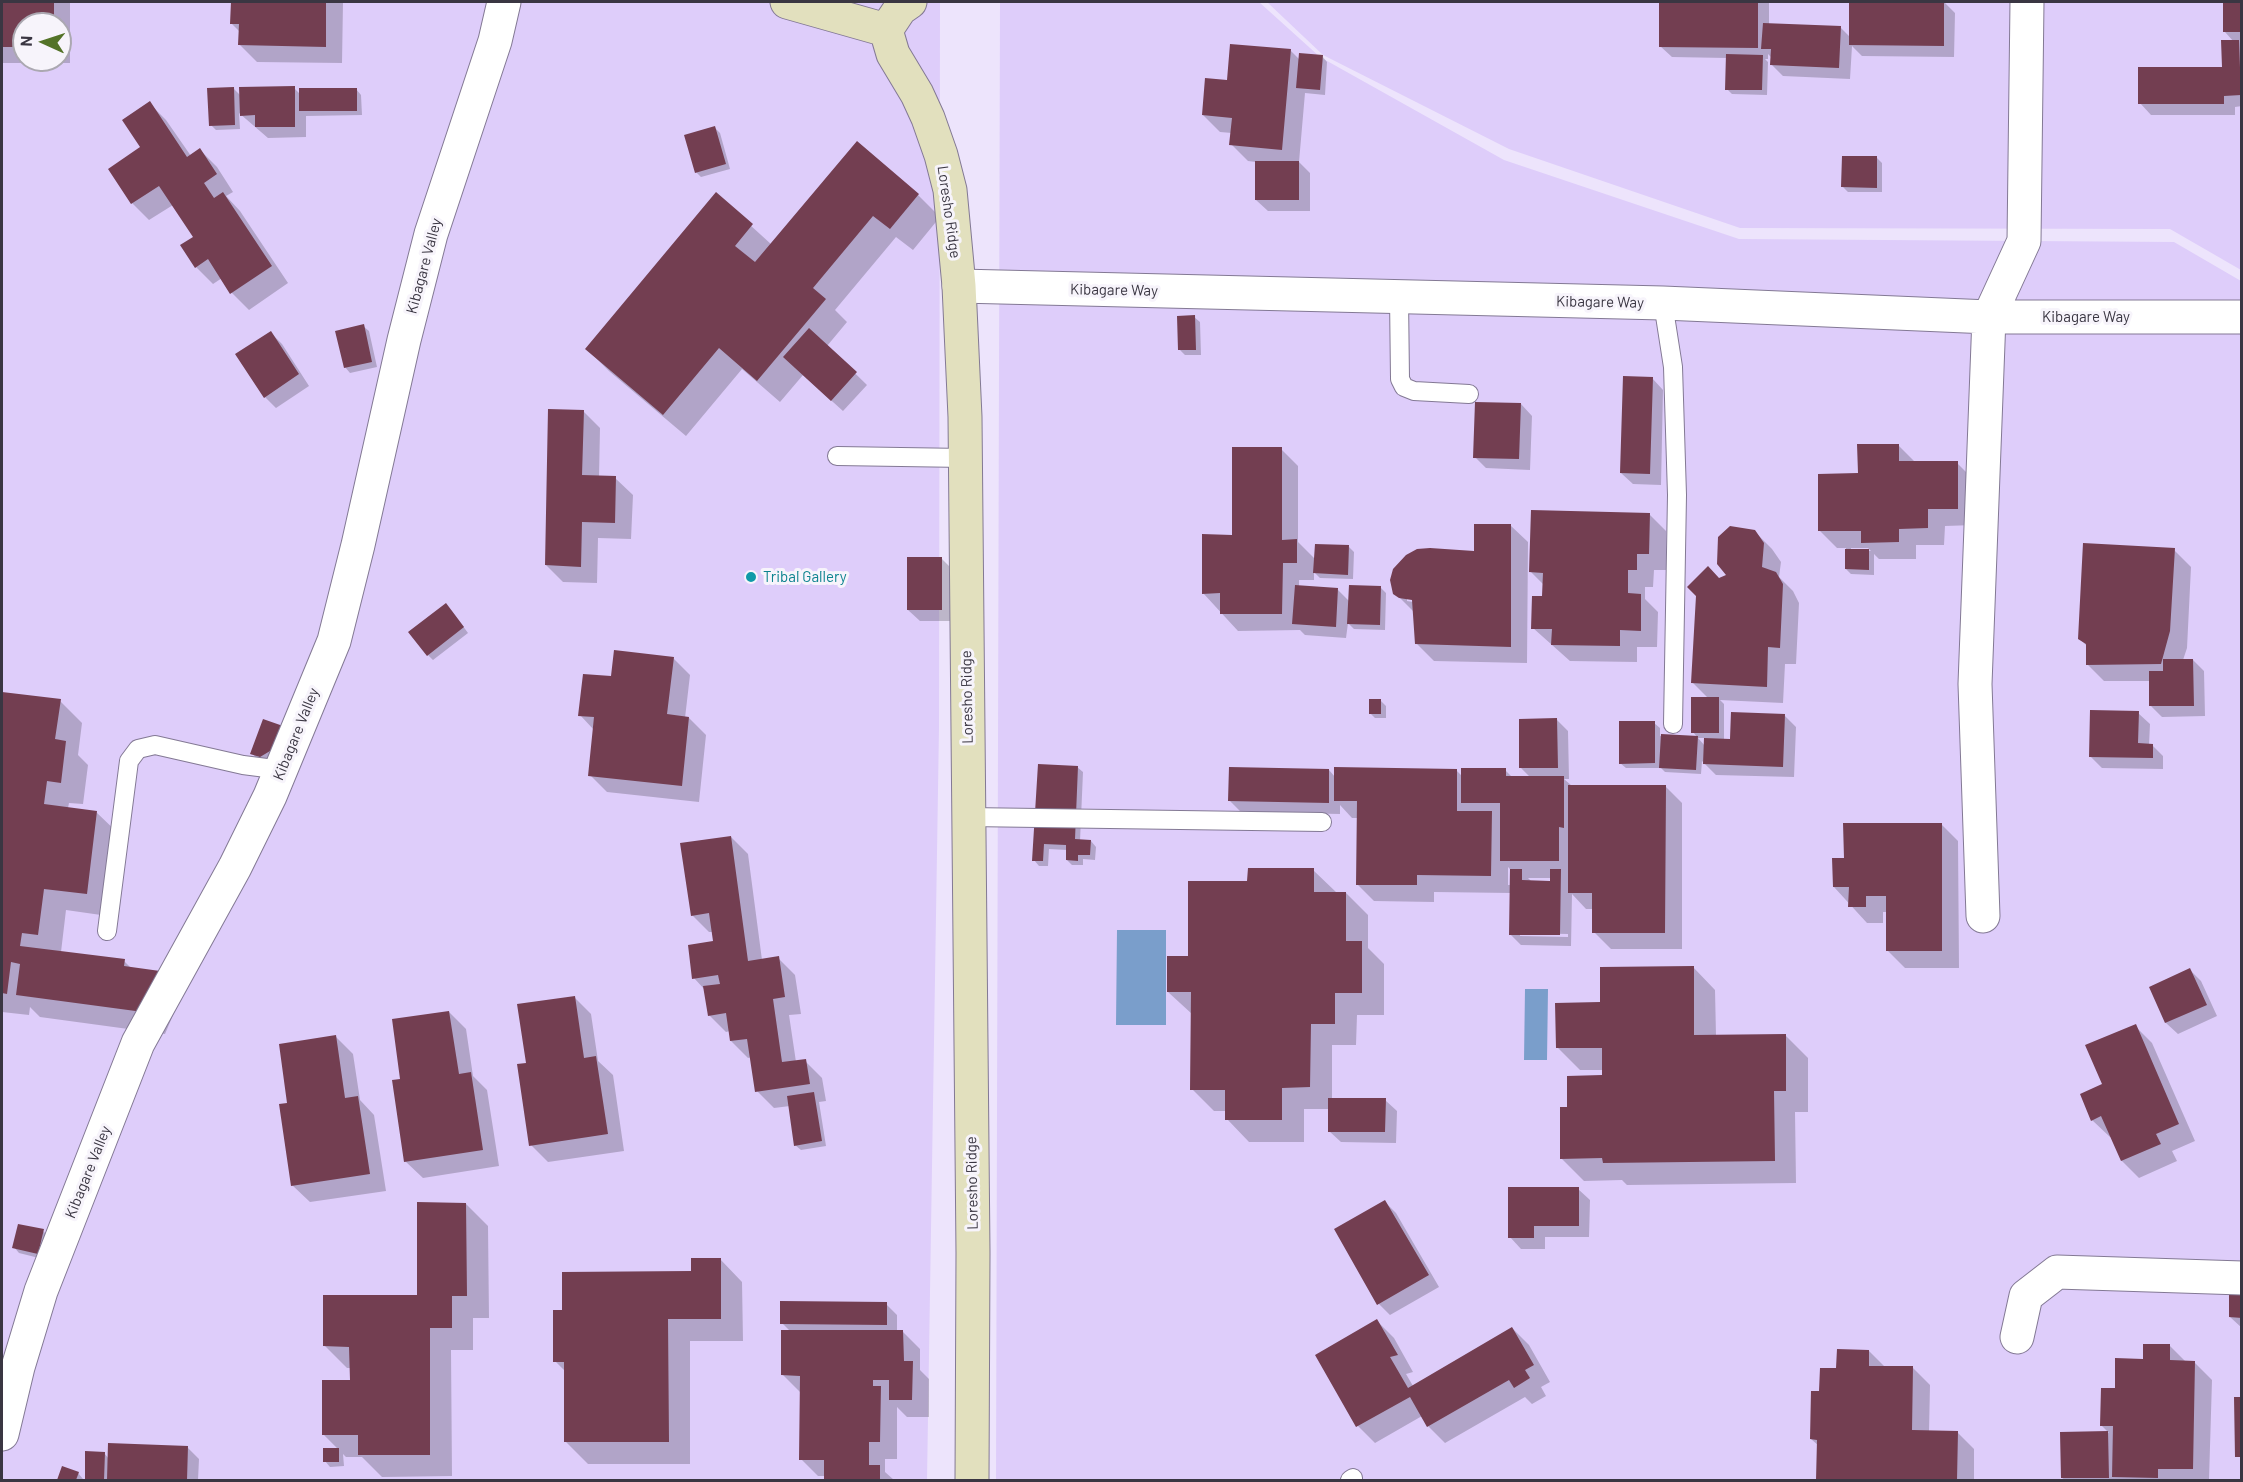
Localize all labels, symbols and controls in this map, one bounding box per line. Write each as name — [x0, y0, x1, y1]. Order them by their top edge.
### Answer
north arrow — [12, 12, 72, 72]
text: N — [16, 35, 35, 47]
street label: Loresho Ridge — [934, 164, 964, 260]
street label: Kibagare Valley — [403, 216, 445, 316]
street label: Kibagare Way — [1070, 280, 1158, 300]
street label: Kibagare Way — [1556, 292, 1644, 312]
street label: Kibagare Way — [2042, 308, 2130, 326]
place label: Tribal Gallery — [763, 568, 847, 586]
marker: Tribal Gallery — [744, 570, 758, 584]
street label: Loresho Ridge — [957, 650, 977, 744]
street label: Kibagare Valley — [269, 685, 323, 783]
street label: Kibagare Valley — [61, 1123, 115, 1221]
street label: Loresho Ridge — [962, 1136, 982, 1230]

